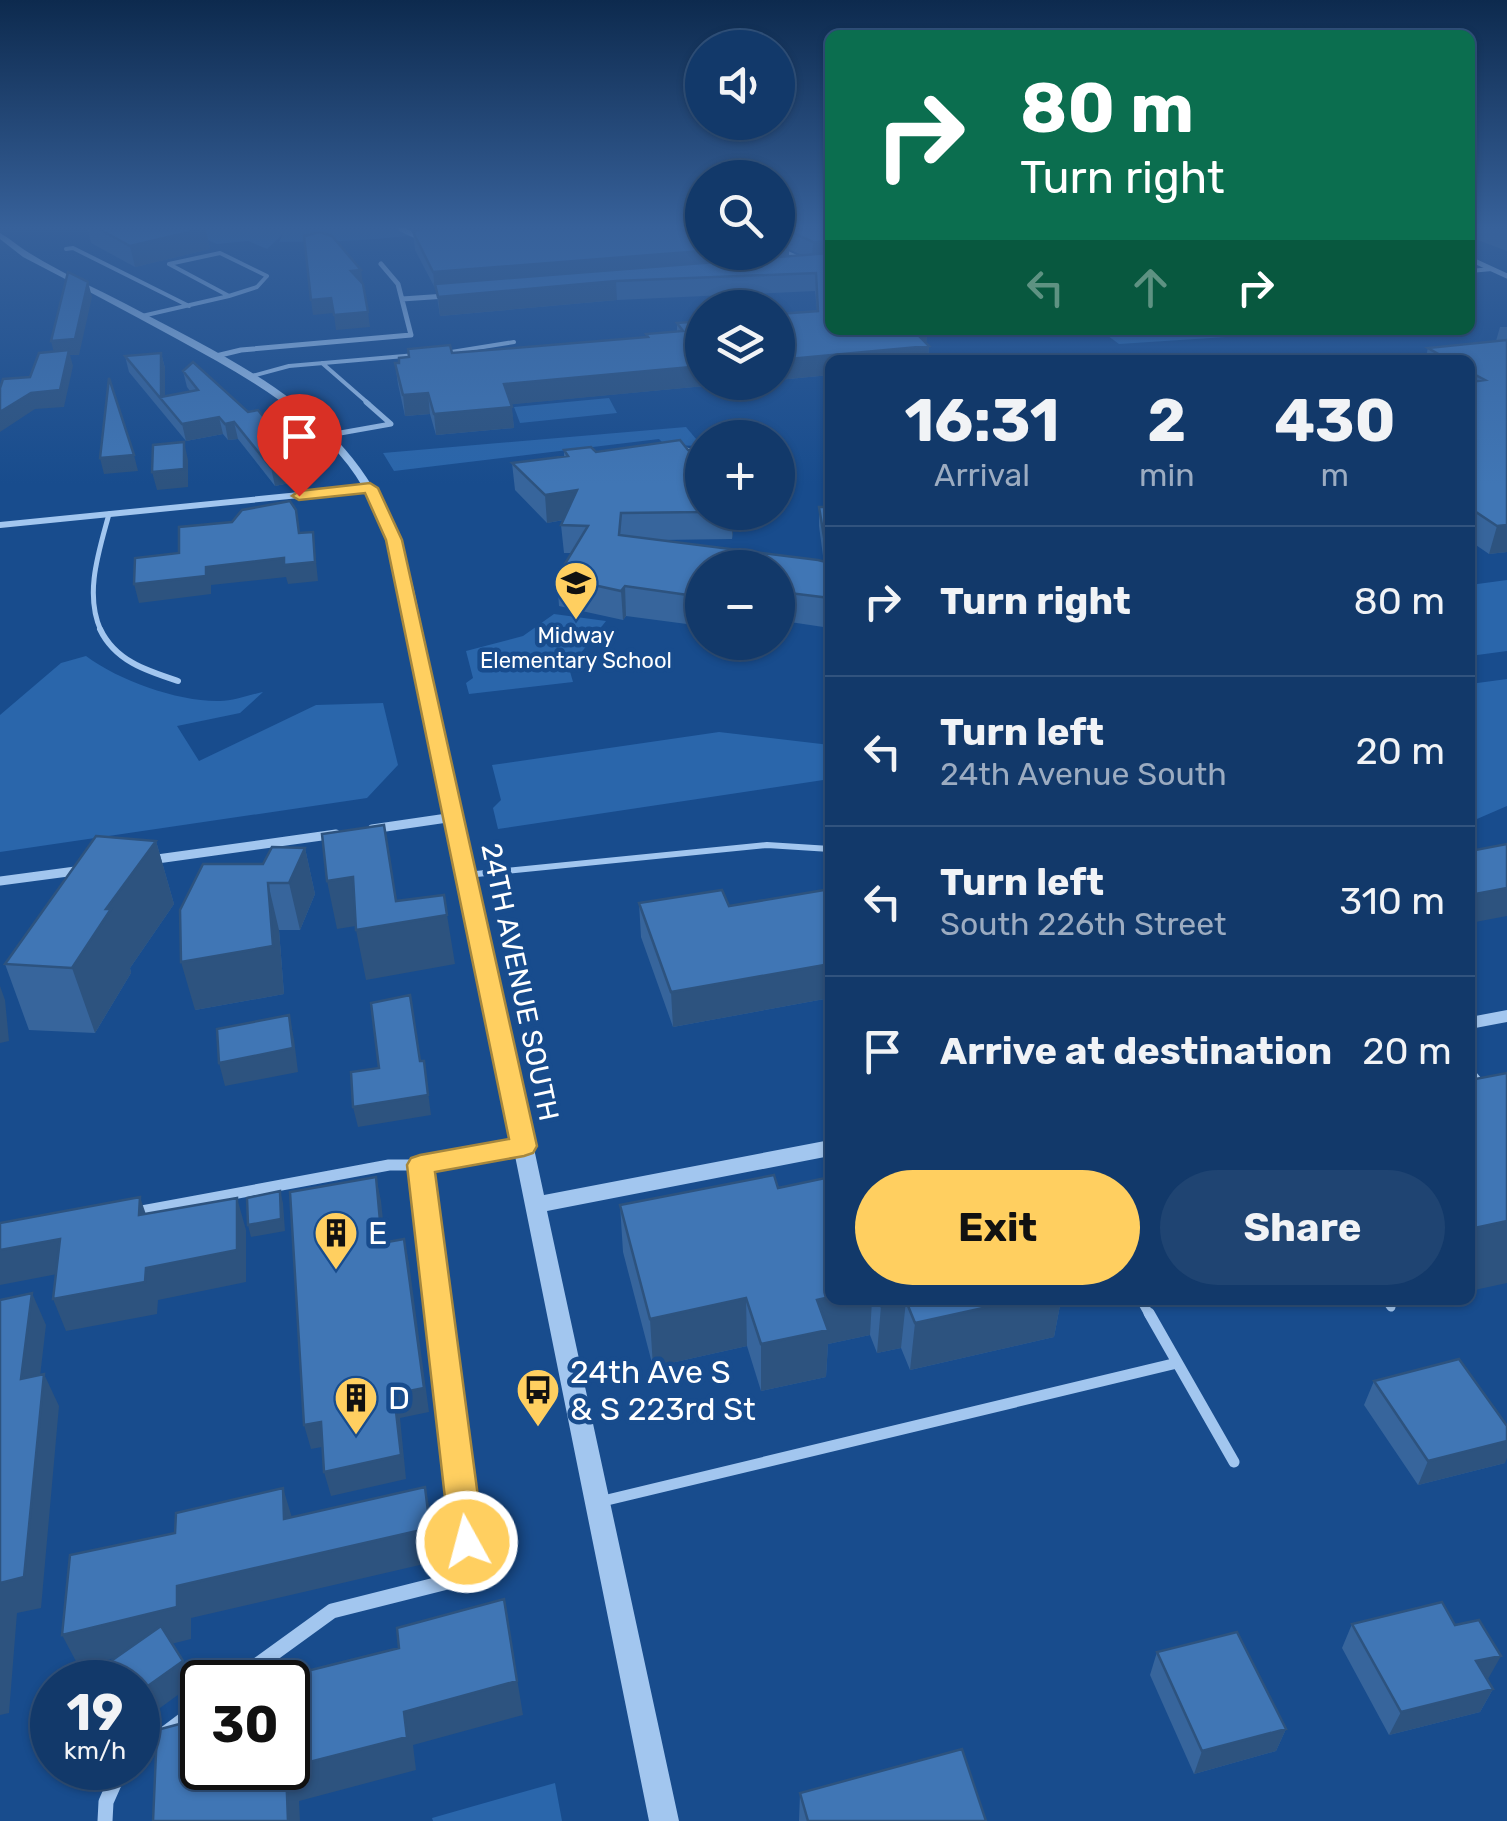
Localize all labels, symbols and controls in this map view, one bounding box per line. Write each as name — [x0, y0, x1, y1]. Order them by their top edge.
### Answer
map controls — [685, 30, 795, 660]
button: sound — [685, 30, 795, 140]
text: 80 m — [1020, 67, 1194, 150]
icon: right — [855, 70, 985, 200]
text: Turn right — [1020, 151, 1224, 204]
button: search — [685, 160, 795, 270]
icon: left — [1018, 260, 1073, 315]
icon: ahead — [1123, 260, 1178, 315]
icon: right — [1228, 260, 1283, 315]
button: layers — [685, 290, 795, 400]
text: 16:31 — [905, 385, 1059, 456]
text: 2 — [1147, 385, 1186, 456]
text: 430 — [1274, 385, 1395, 456]
pin — [257, 394, 342, 497]
icon: arrive — [272, 409, 327, 464]
button: + — [685, 420, 795, 530]
text: Arrival — [934, 456, 1030, 494]
text: min — [1139, 456, 1195, 494]
text: m — [1321, 456, 1349, 494]
button: − — [685, 550, 795, 660]
school or university icon: Midway Elementary School — [553, 560, 599, 621]
icon: right — [855, 574, 910, 629]
text: Turn right — [940, 578, 1131, 624]
text: 80 m — [1354, 578, 1445, 624]
place label: Midway Elementary School — [480, 622, 672, 674]
text: Turn left — [940, 709, 1104, 755]
icon: left — [855, 724, 910, 779]
text: 20 m — [1355, 728, 1445, 774]
text: 24th Avenue South — [940, 755, 1227, 793]
street label: 24TH AVENUE SOUTH — [474, 840, 566, 1124]
text: Turn left — [940, 859, 1104, 905]
icon: left — [855, 874, 910, 929]
text: 310 m — [1339, 878, 1445, 924]
text: South 226th Street — [940, 905, 1227, 943]
icon: arrive — [855, 1024, 910, 1079]
text: Arrive at destination — [940, 1028, 1332, 1074]
text: 20 m — [1362, 1028, 1452, 1074]
button: Exit — [855, 1170, 1140, 1285]
button: Share — [1160, 1170, 1445, 1285]
building icon: E — [313, 1210, 359, 1271]
place label: E — [368, 1214, 387, 1252]
place label: 24th Ave S & S 223rd St — [570, 1353, 756, 1428]
bus stop icon: 24th Ave S & S 223rd St — [515, 1367, 561, 1428]
building icon: D — [333, 1375, 379, 1436]
place label: D — [388, 1379, 410, 1417]
position arrow — [415, 1490, 519, 1594]
speed limit sign: 30 — [180, 1660, 310, 1790]
text: 19 — [67, 1683, 123, 1743]
text: km/h — [64, 1736, 126, 1765]

